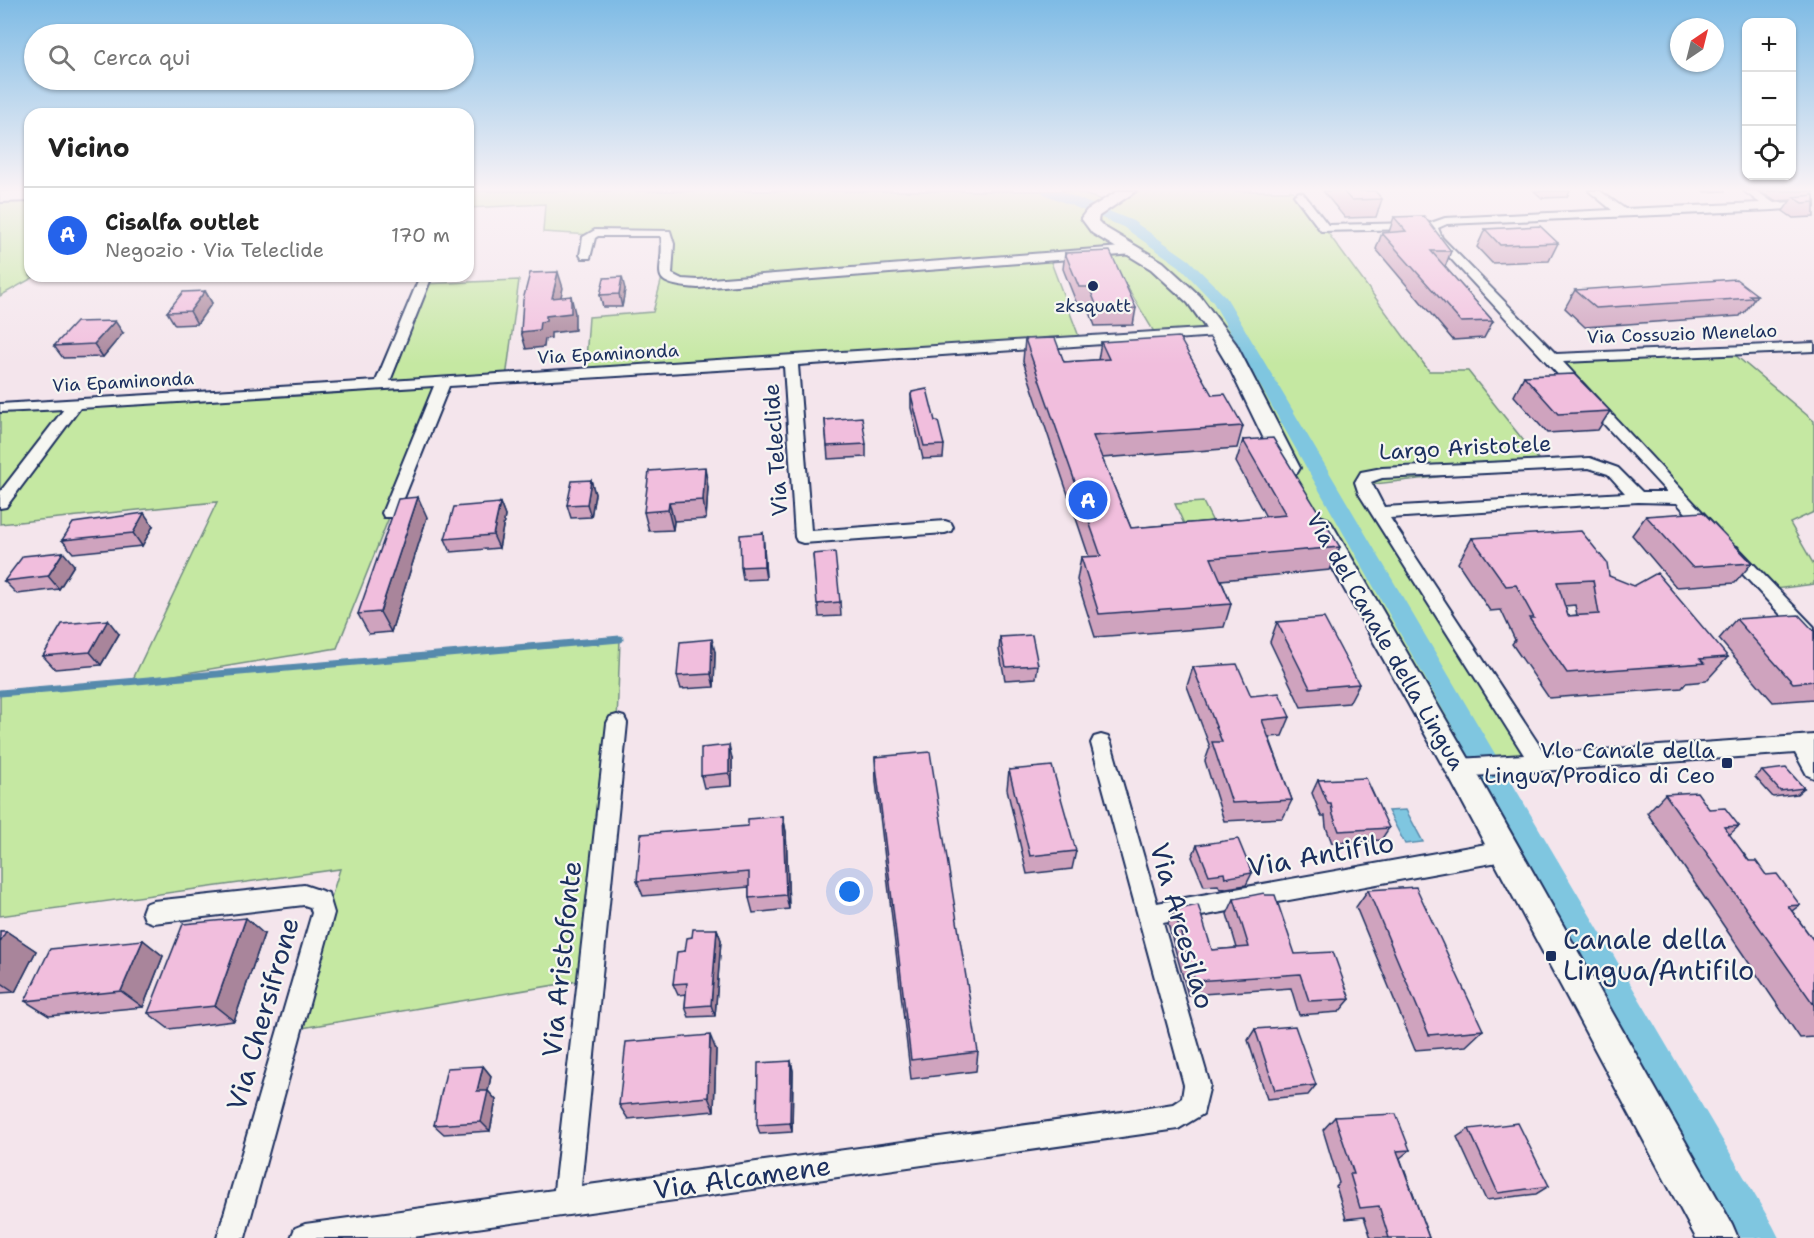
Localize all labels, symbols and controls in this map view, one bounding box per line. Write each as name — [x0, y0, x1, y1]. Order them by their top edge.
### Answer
north arrow — [1670, 18, 1724, 72]
map controls — [1742, 18, 1796, 180]
button: + — [1742, 18, 1796, 72]
search box — [24, 24, 474, 90]
icon: search — [45, 41, 78, 74]
text: Cerca qui — [93, 43, 191, 72]
button: − — [1742, 72, 1796, 126]
button: locate — [1742, 126, 1796, 180]
text: Vicino — [48, 130, 130, 165]
text: Cisalfa outlet — [105, 208, 259, 237]
text: A — [60, 222, 75, 248]
text: 170 m — [391, 222, 450, 248]
text: Negozio · Via Teleclide — [105, 237, 324, 263]
marker: zksquatt — [1086, 279, 1100, 293]
place label: zksquatt — [1055, 294, 1131, 318]
street label: Via Cossuzio Menelao — [1586, 319, 1778, 349]
street label: Via Epaminonda — [536, 338, 680, 370]
street label: Via Epaminonda — [51, 366, 195, 398]
street label: Via Teleclide — [756, 383, 795, 517]
street label: Largo Aristotele — [1378, 429, 1552, 466]
pin: A — [1068, 478, 1108, 522]
street label: Via del Canale della Lingua — [1300, 507, 1472, 776]
place label: Vlo Canale della Lingua/Prodico di Ceo — [1484, 736, 1715, 790]
marker: Vlo Canale della Lingua/Prodico di Ceo — [1720, 756, 1734, 770]
street label: Via Antifilo — [1245, 823, 1397, 886]
street label: Via Arcesilao — [1141, 838, 1224, 1013]
street label: Via Aristofonte — [533, 859, 590, 1059]
your location — [835, 877, 864, 906]
street label: Via Chersifrone — [217, 913, 308, 1115]
place label: Canale della Lingua/Antifilo — [1563, 921, 1754, 989]
marker: Canale della Lingua/Antifilo — [1544, 949, 1558, 963]
street label: Via Alcamene — [651, 1147, 833, 1208]

